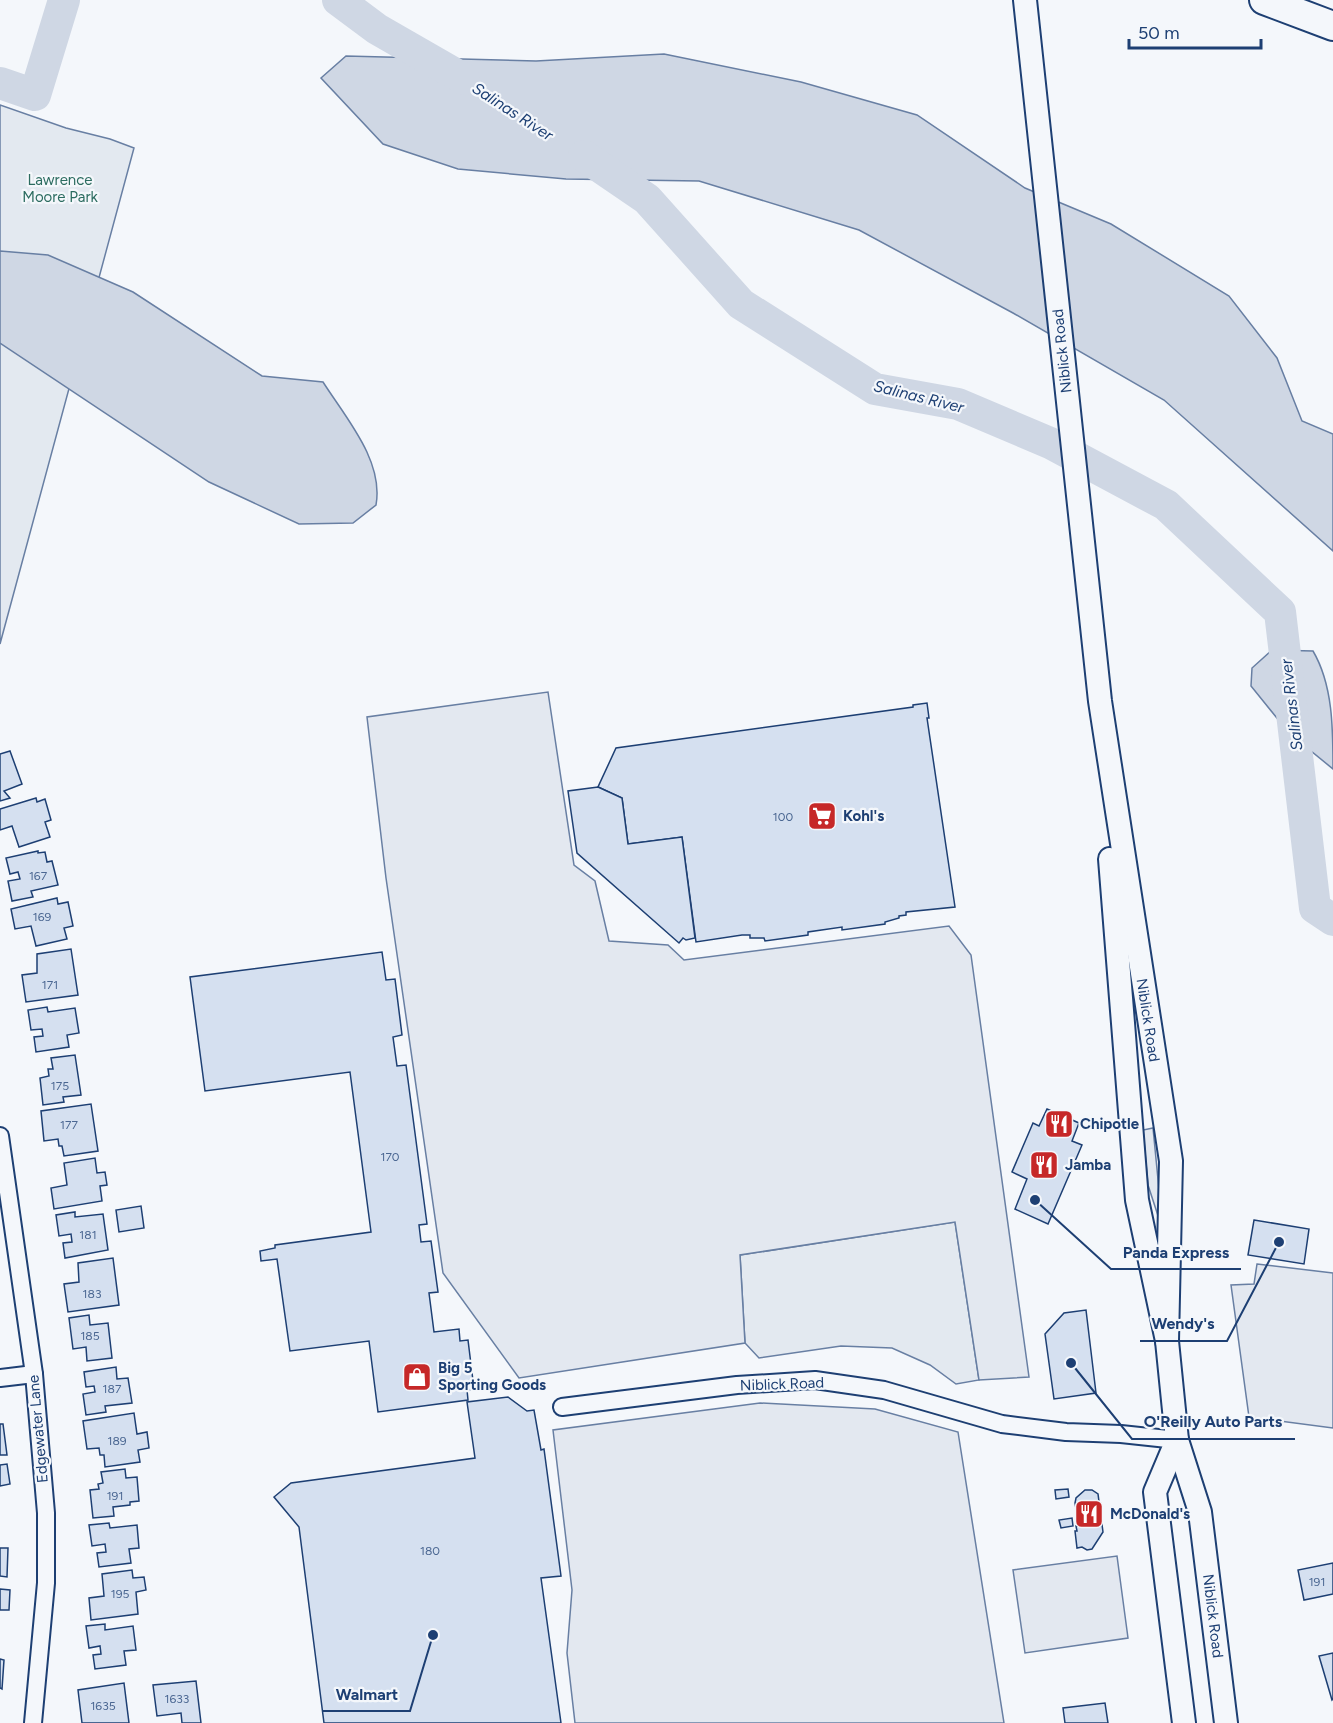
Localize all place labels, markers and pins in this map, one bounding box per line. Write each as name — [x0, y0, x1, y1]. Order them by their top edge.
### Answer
supermarket icon: Kohl's — [806, 800, 838, 832]
place label: Kohl's — [843, 807, 884, 825]
restaurant icon: Chipotle — [1043, 1108, 1075, 1140]
place label: Chipotle — [1080, 1115, 1140, 1133]
restaurant icon: Jamba — [1028, 1149, 1060, 1181]
place label: Jamba — [1065, 1156, 1111, 1174]
callout: Panda Express — [1111, 1235, 1241, 1269]
callout: Wendy's — [1140, 1307, 1227, 1341]
place label: Big 5 Sporting Goods — [438, 1359, 546, 1394]
shop icon: Big 5 Sporting Goods — [401, 1361, 433, 1393]
callout: O'Reilly Auto Parts — [1132, 1405, 1295, 1439]
restaurant icon: McDonald's — [1073, 1498, 1105, 1530]
place label: McDonald's — [1110, 1505, 1190, 1523]
callout: Walmart — [323, 1677, 410, 1711]

